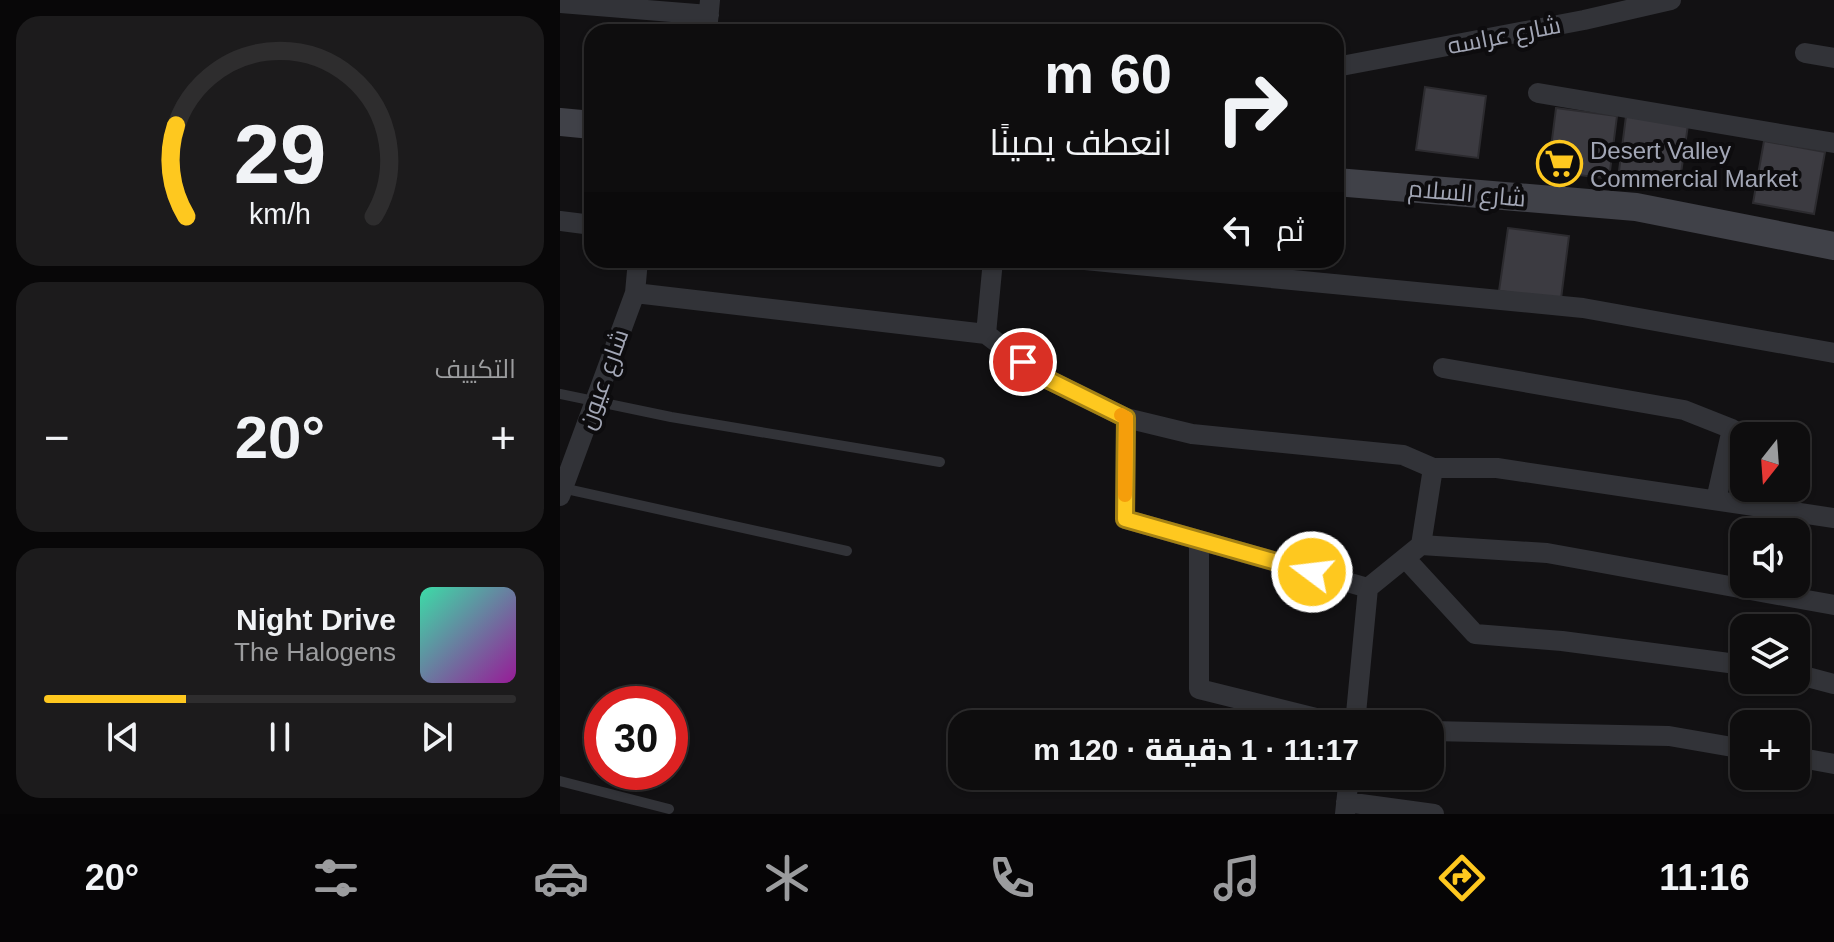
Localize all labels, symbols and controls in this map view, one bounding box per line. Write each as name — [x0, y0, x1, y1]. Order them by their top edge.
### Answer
street label: شارع عراسه — [1445, 11, 1563, 62]
text: 60 m — [1044, 42, 1172, 105]
icon: right — [1200, 56, 1304, 160]
text: 29 — [234, 108, 326, 201]
text: انعطف يمينًا — [989, 122, 1172, 163]
place label: Desert Valley Commercial Market — [1590, 137, 1798, 192]
supermarket icon: Desert Valley Commercial Market — [1535, 140, 1583, 188]
street label: شارع السلام — [1407, 174, 1527, 215]
text: km/h — [249, 198, 311, 230]
icon: left — [1216, 208, 1260, 252]
text: ثم — [1276, 214, 1304, 247]
street label: شارع عيون — [572, 325, 636, 434]
pin — [989, 328, 1057, 396]
icon: arrive — [1001, 340, 1045, 384]
text: التكييف — [434, 354, 516, 384]
text: 20° — [235, 404, 325, 471]
text: − — [44, 413, 70, 462]
text: + — [490, 413, 516, 462]
north arrow — [1730, 422, 1810, 502]
map controls — [1730, 422, 1810, 790]
button: sound — [1730, 518, 1810, 598]
position arrow — [1270, 530, 1354, 614]
text: Night Drive — [236, 603, 396, 636]
button: layers — [1730, 614, 1810, 694]
text: The Halogens — [234, 637, 396, 667]
speed limit sign: 30 — [584, 686, 688, 790]
button: + — [1730, 710, 1810, 790]
icon: previous — [101, 715, 145, 759]
icon: pause — [258, 715, 302, 759]
icon: next — [415, 715, 459, 759]
text: 11:17 · 1 دقيقة · 120 m — [1033, 733, 1359, 766]
icon: filters — [308, 850, 364, 906]
icon: car — [533, 850, 589, 906]
icon: climate — [759, 850, 815, 906]
icon: phone — [984, 850, 1040, 906]
icon: music — [1209, 850, 1265, 906]
icon: directions — [1434, 850, 1490, 906]
text: 20° — [85, 857, 139, 898]
text: 11:16 — [1659, 857, 1749, 898]

